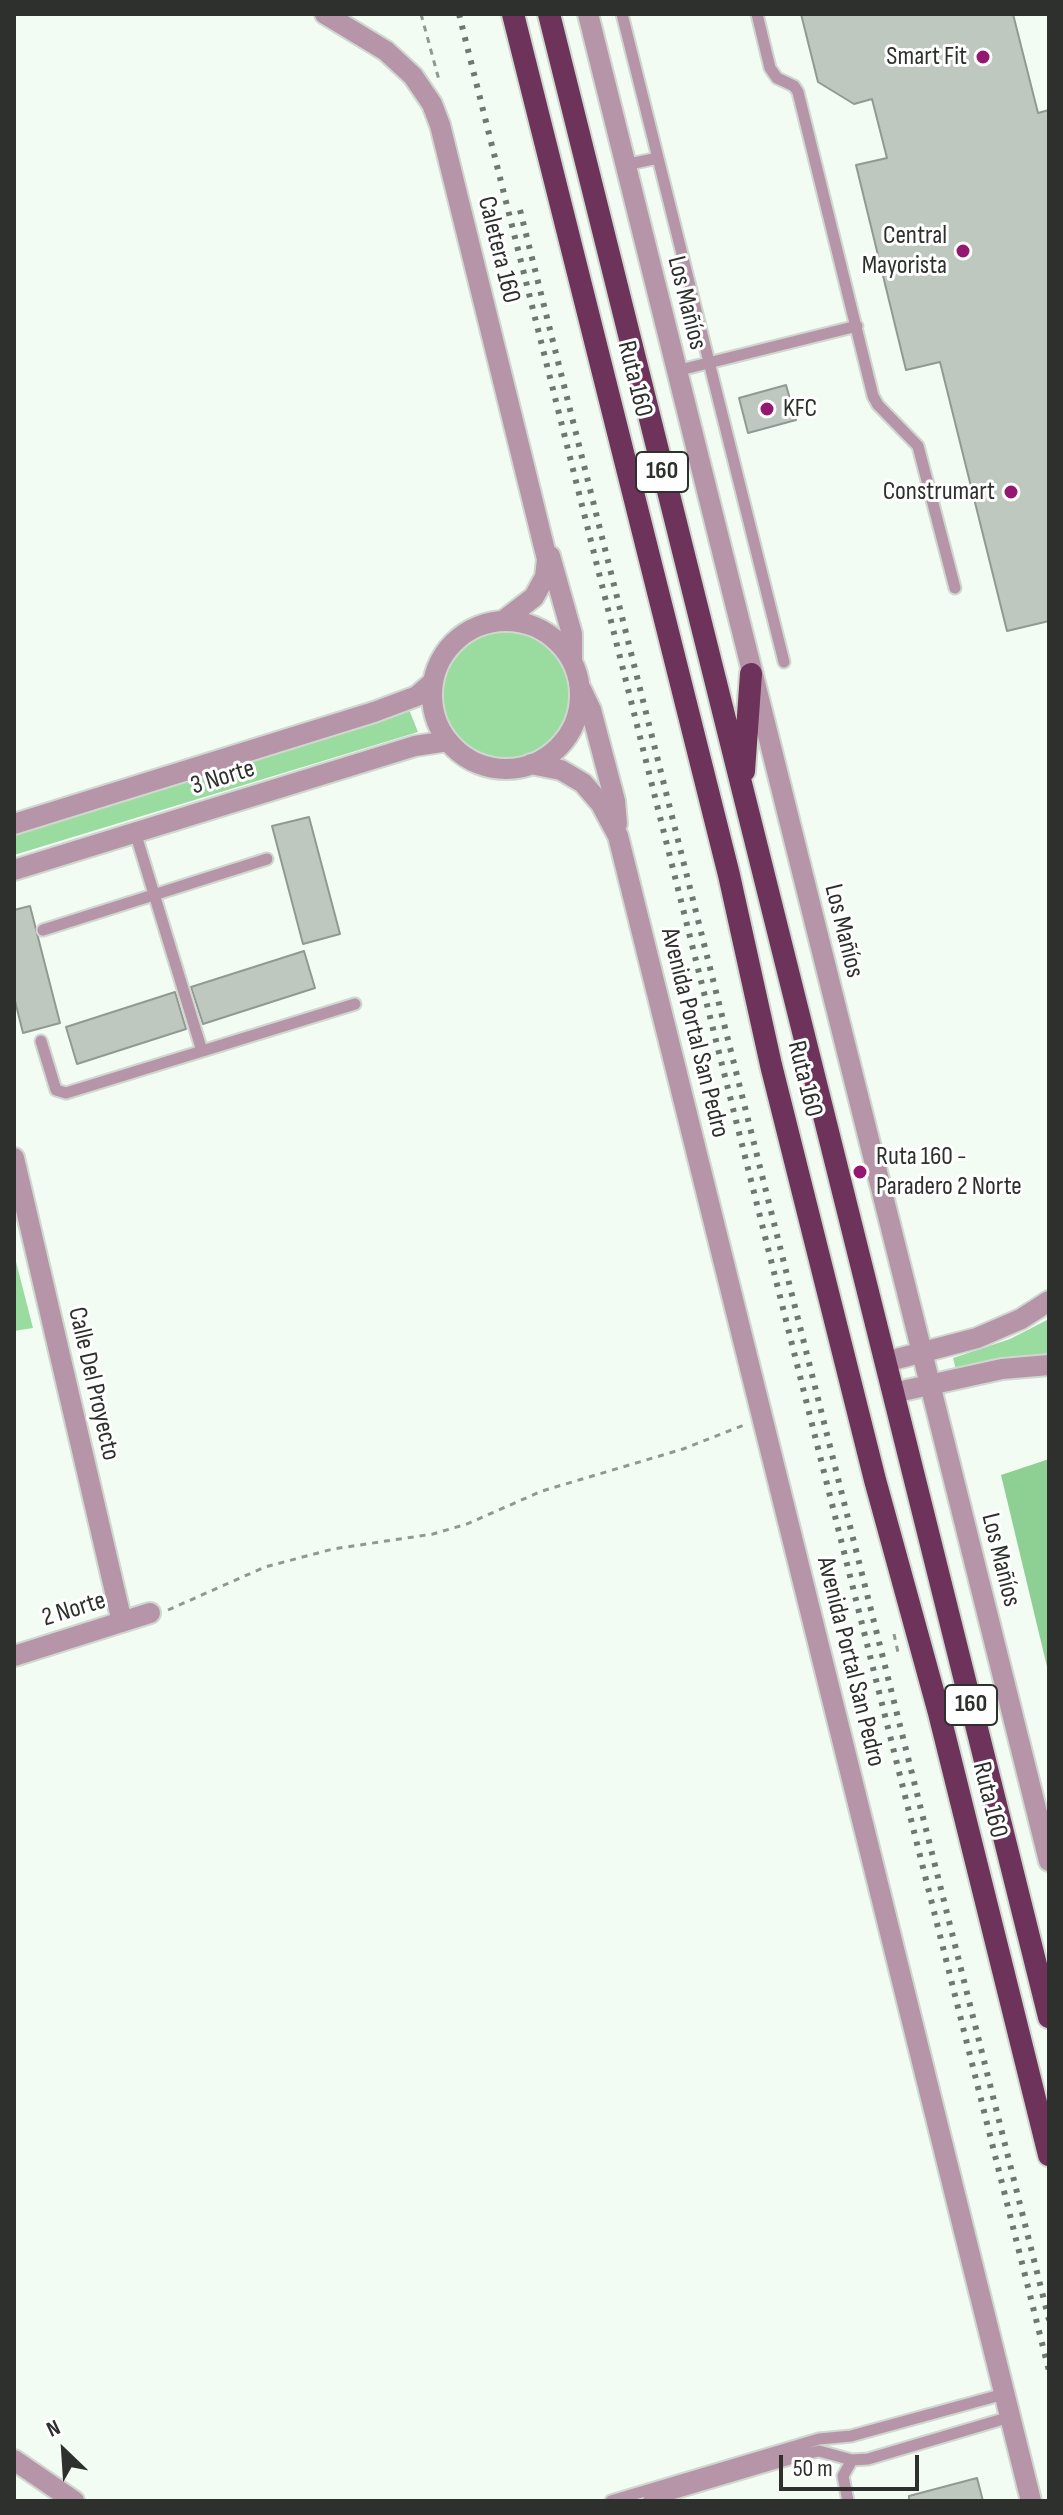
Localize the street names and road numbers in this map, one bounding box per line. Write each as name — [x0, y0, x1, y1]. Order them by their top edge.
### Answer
street label: Caletera 160 — [470, 193, 526, 307]
street label: Los Mañíos — [659, 253, 713, 353]
street label: Ruta 160 — [610, 338, 658, 420]
road number: 160 — [636, 452, 688, 492]
street label: 3 Norte — [187, 754, 259, 802]
street label: Los Mañíos — [816, 881, 870, 981]
street label: Avenida Portal San Pedro — [653, 925, 735, 1141]
street label: Ruta 160 — [780, 1038, 828, 1120]
street label: Calle Del Proyecto — [60, 1304, 126, 1464]
street label: Los Mañíos — [973, 1510, 1027, 1610]
street label: Avenida Portal San Pedro — [809, 1554, 891, 1770]
street label: 2 Norte — [38, 1586, 110, 1634]
road number: 160 — [945, 1685, 997, 1725]
street label: Ruta 160 — [965, 1759, 1013, 1841]

